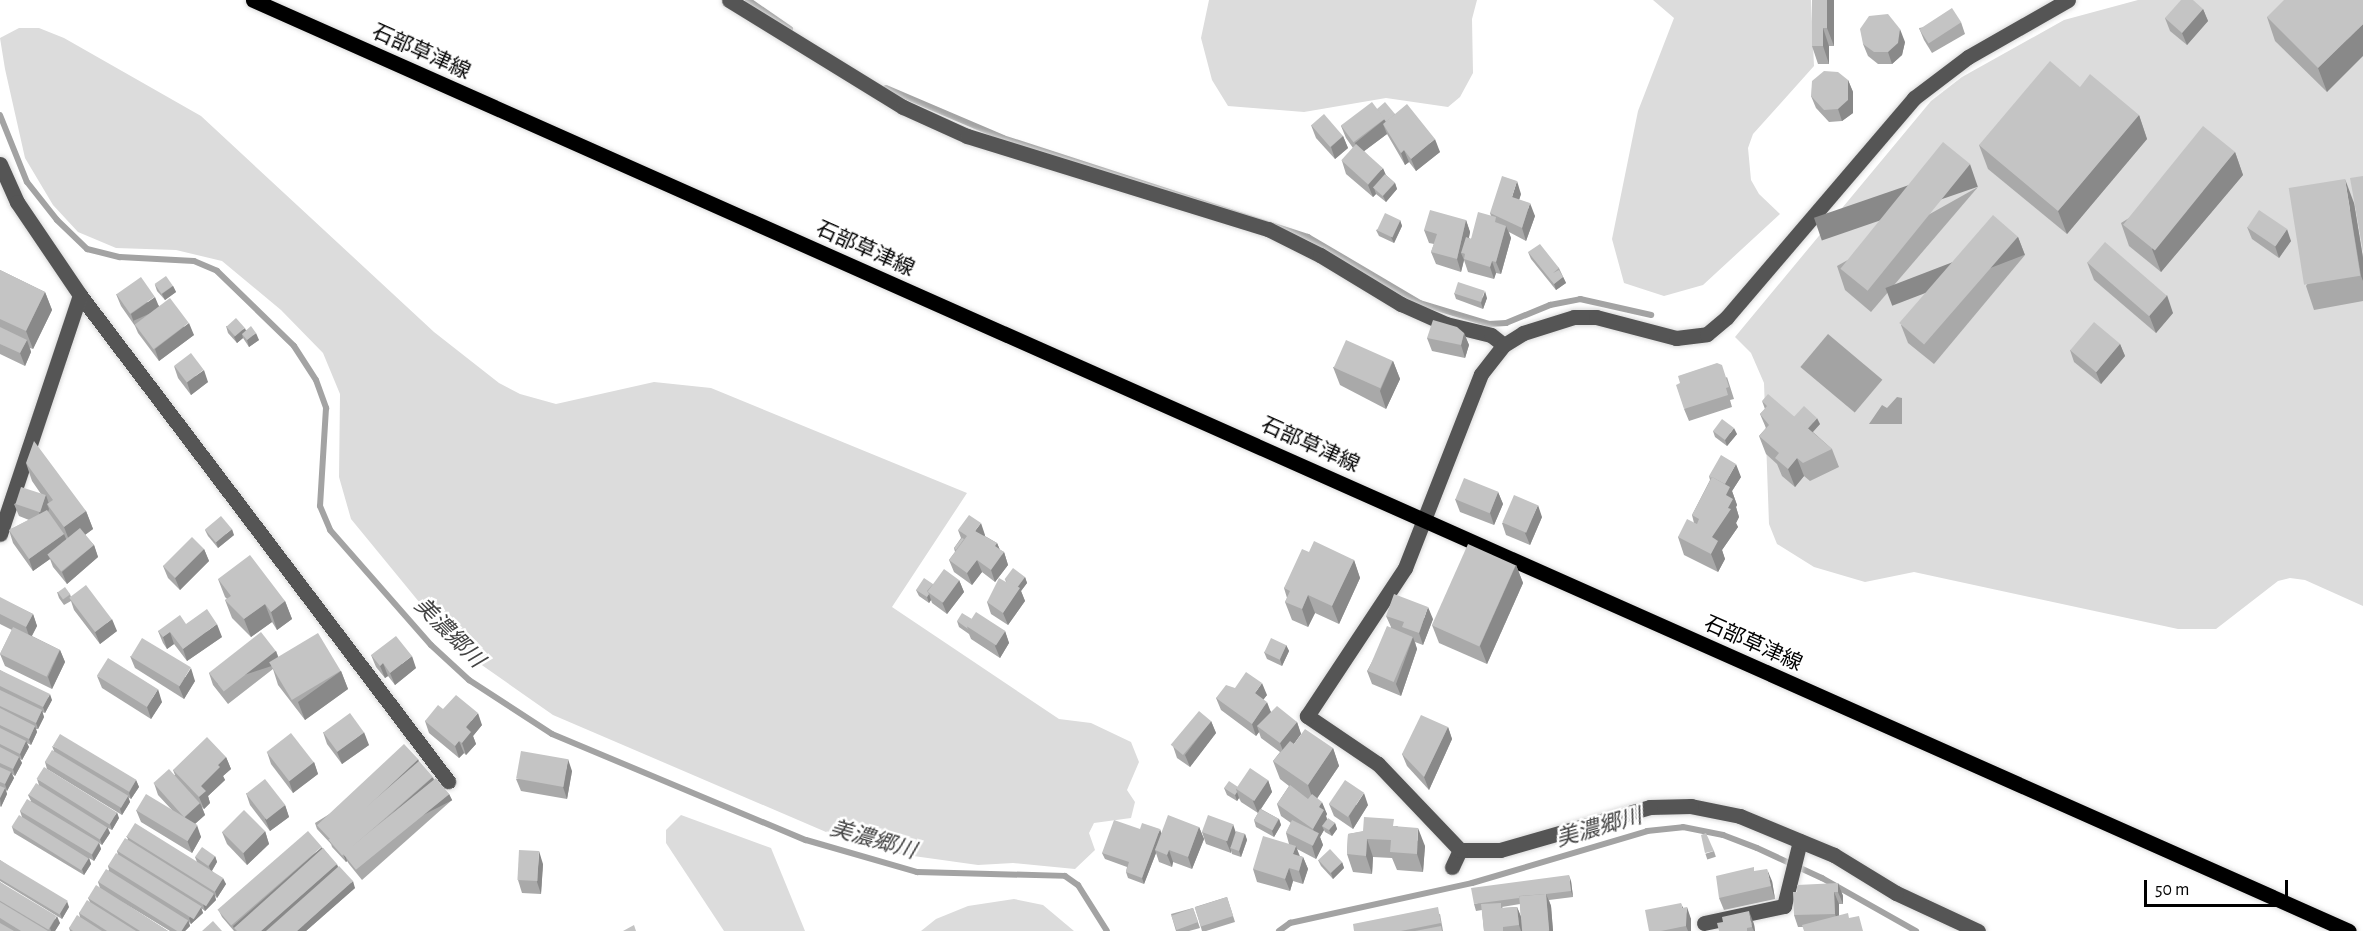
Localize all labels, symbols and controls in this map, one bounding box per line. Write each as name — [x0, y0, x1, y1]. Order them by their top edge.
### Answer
street label: 石部草津線 — [368, 19, 474, 85]
street label: 石部草津線 — [812, 216, 918, 282]
street label: 石部草津線 — [1257, 412, 1363, 478]
water label: 美濃郷川 — [409, 593, 489, 673]
street label: 石部草津線 — [1700, 611, 1806, 677]
water label: 美濃郷川 — [1553, 803, 1645, 853]
water label: 美濃郷川 — [827, 815, 919, 865]
scale bar — [2147, 868, 2291, 906]
text: 50 m — [2155, 881, 2189, 899]

